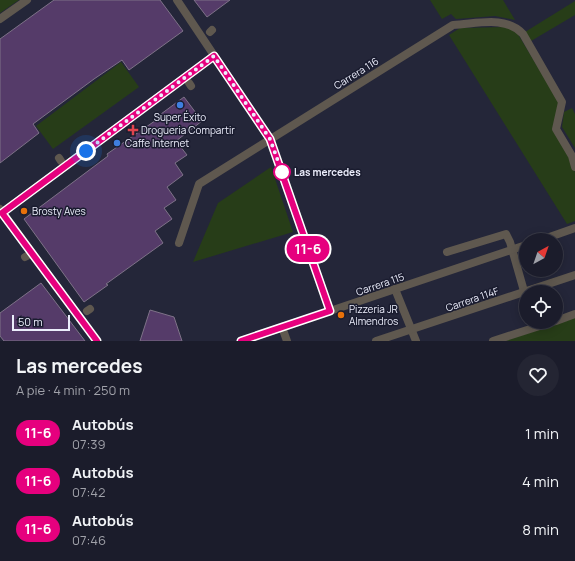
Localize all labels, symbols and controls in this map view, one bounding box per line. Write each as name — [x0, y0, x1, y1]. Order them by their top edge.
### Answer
street label: Carrera 116 — [331, 54, 381, 92]
marker: Super Éxito — [175, 100, 185, 110]
place label: Super Éxito — [154, 110, 206, 124]
place label: Drogueria Compartir — [141, 123, 235, 137]
marker: Drogueria Compartir — [128, 125, 138, 135]
place label: Caffe Internet — [125, 136, 189, 150]
marker: Caffe Internet — [112, 138, 122, 148]
your location — [76, 141, 96, 161]
marker: Las mercedes — [273, 163, 291, 181]
place label: Las mercedes — [294, 165, 361, 179]
place label: Brosty Aves — [32, 204, 86, 218]
marker: Brosty Aves — [19, 206, 29, 216]
north arrow — [519, 233, 563, 277]
map controls — [519, 233, 563, 329]
line badge: 11-6 — [280, 236, 336, 262]
text: 11-6 — [295, 239, 321, 258]
street label: Carrera 115 — [354, 269, 406, 299]
street label: Carrera 114F — [444, 283, 500, 315]
button: locate — [519, 285, 563, 329]
place label: Pizzeria JR Almendros — [349, 302, 398, 328]
marker: Pizzeria JR Almendros — [336, 310, 346, 320]
scale bar — [12, 313, 70, 332]
text: 50 m — [18, 314, 43, 329]
text: Las mercedes — [16, 353, 142, 379]
button: heart — [517, 354, 559, 396]
text: A pie · 4 min · 250 m — [16, 381, 130, 399]
text: Autobús — [72, 414, 134, 435]
text: 11-6 — [25, 423, 51, 442]
text: 1 min — [525, 423, 559, 444]
text: 07:39 — [72, 435, 106, 453]
text: Autobús — [72, 462, 134, 483]
text: 11-6 — [25, 471, 51, 490]
text: 4 min — [522, 471, 559, 492]
text: 07:42 — [72, 483, 105, 501]
text: Autobús — [72, 510, 134, 531]
text: 11-6 — [25, 519, 51, 538]
text: 8 min — [522, 519, 559, 540]
text: 07:46 — [72, 531, 106, 549]

